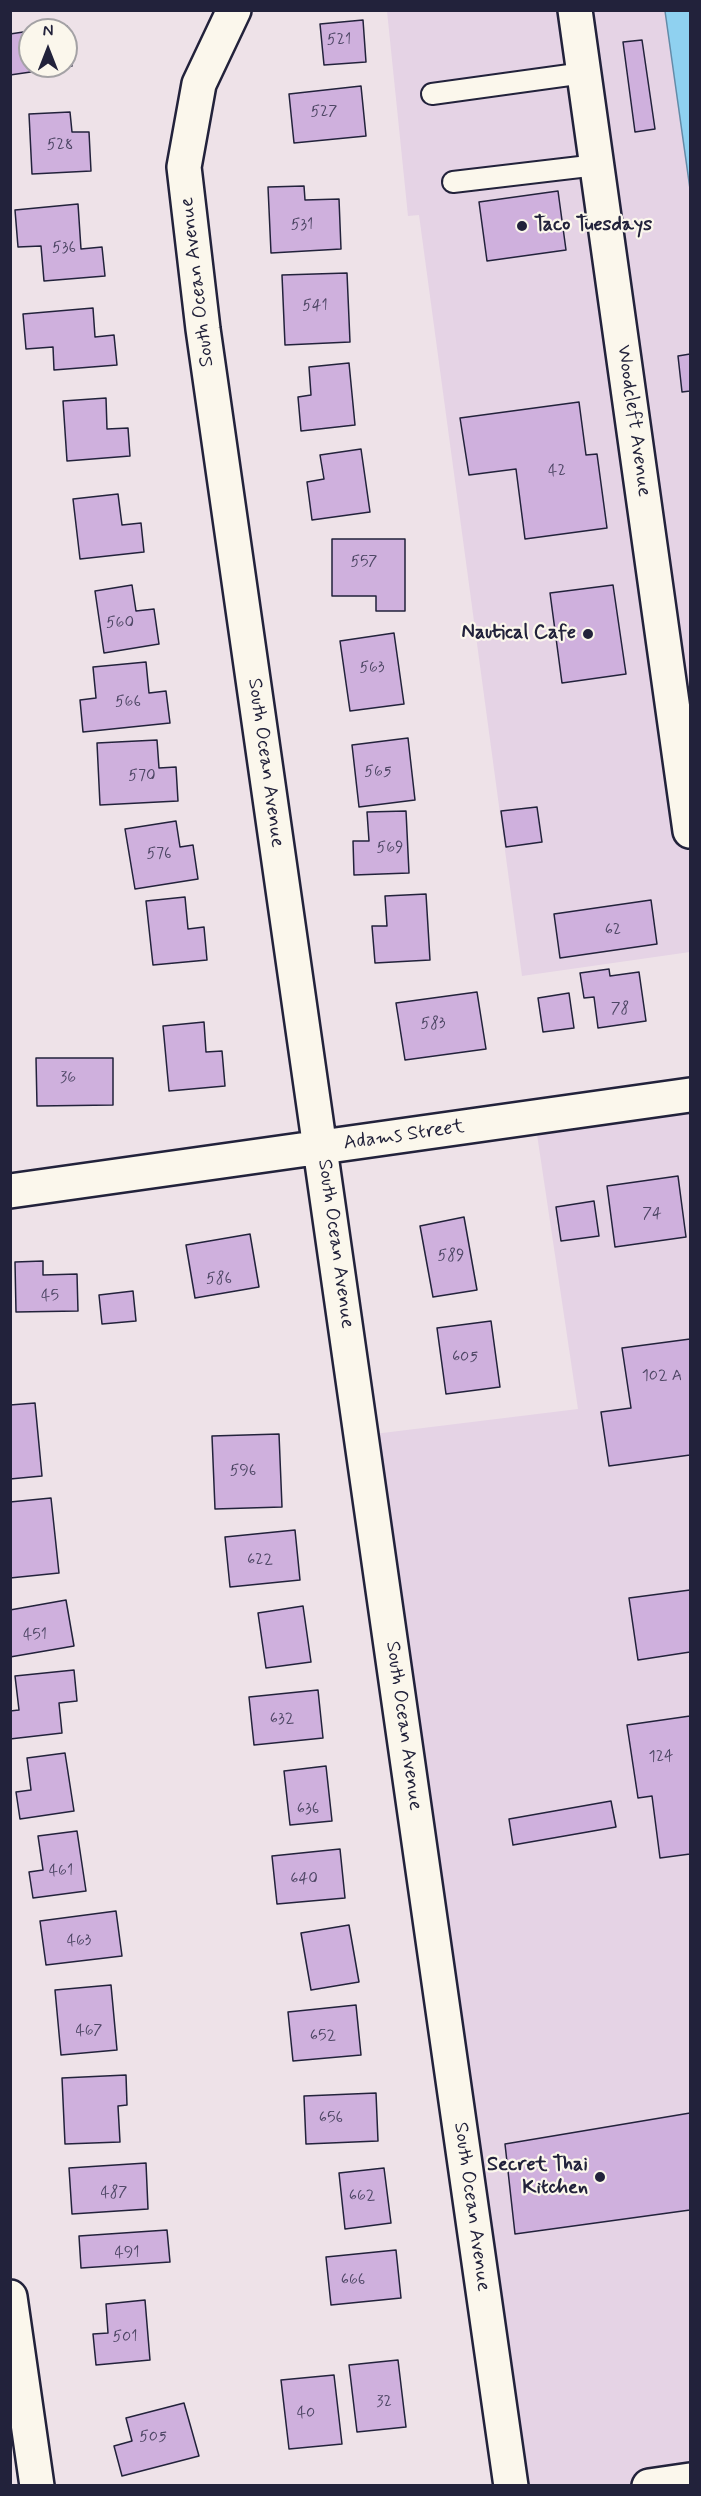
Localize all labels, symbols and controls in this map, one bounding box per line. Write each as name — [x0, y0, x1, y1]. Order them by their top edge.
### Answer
north arrow — [18, 18, 78, 78]
text: N — [43, 21, 53, 42]
house number: 521 — [327, 31, 351, 51]
house number: 527 — [311, 103, 337, 123]
house number: 528 — [47, 136, 73, 156]
street label: South Ocean Avenue — [176, 196, 220, 368]
place label: Taco Tuesdays — [534, 214, 652, 238]
house number: 531 — [291, 216, 313, 236]
marker: Taco Tuesdays — [515, 219, 529, 233]
house number: 536 — [52, 239, 76, 259]
house number: 541 — [302, 297, 328, 317]
street label: Woodcleft Avenue — [610, 344, 656, 498]
house number: 42 — [548, 462, 566, 482]
house number: 557 — [350, 553, 378, 573]
house number: 560 — [106, 614, 134, 634]
place label: Nautical Cafe — [462, 622, 576, 646]
marker: Nautical Cafe — [581, 627, 595, 641]
house number: 563 — [360, 659, 384, 679]
street label: South Ocean Avenue — [241, 677, 289, 849]
house number: 566 — [115, 693, 141, 713]
house number: 565 — [364, 763, 392, 783]
house number: 570 — [128, 767, 156, 787]
house number: 569 — [377, 839, 403, 859]
house number: 576 — [146, 845, 172, 865]
house number: 62 — [605, 921, 621, 941]
house number: 78 — [611, 1000, 629, 1020]
house number: 583 — [421, 1015, 445, 1035]
house number: 36 — [60, 1069, 76, 1089]
street label: Adams Street — [342, 1116, 466, 1156]
street label: South Ocean Avenue — [311, 1158, 359, 1330]
house number: 74 — [642, 1205, 662, 1225]
house number: 589 — [438, 1247, 464, 1267]
house number: 586 — [206, 1270, 232, 1290]
house number: 45 — [41, 1287, 59, 1307]
house number: 605 — [452, 1348, 478, 1368]
house number: 102 A — [642, 1367, 682, 1387]
house number: 596 — [230, 1462, 256, 1482]
house number: 622 — [247, 1551, 273, 1571]
house number: 451 — [23, 1626, 47, 1646]
street label: South Ocean Avenue — [379, 1640, 427, 1812]
house number: 632 — [270, 1710, 294, 1730]
house number: 124 — [648, 1748, 674, 1768]
house number: 636 — [297, 1800, 319, 1820]
house number: 461 — [49, 1862, 73, 1882]
house number: 640 — [290, 1870, 318, 1890]
house number: 463 — [67, 1932, 91, 1952]
house number: 467 — [75, 2022, 103, 2042]
house number: 652 — [310, 2027, 336, 2047]
house number: 656 — [319, 2109, 343, 2129]
street label: South Ocean Avenue — [447, 2121, 495, 2293]
place label: Secret Thai Kitchen — [487, 2154, 588, 2201]
marker: Secret Thai Kitchen — [593, 2170, 607, 2184]
house number: 487 — [100, 2184, 128, 2204]
house number: 662 — [349, 2187, 375, 2207]
house number: 491 — [114, 2244, 140, 2264]
house number: 666 — [341, 2271, 365, 2291]
house number: 501 — [113, 2328, 137, 2348]
house number: 32 — [376, 2393, 392, 2413]
house number: 40 — [297, 2404, 315, 2424]
house number: 505 — [139, 2428, 167, 2448]

